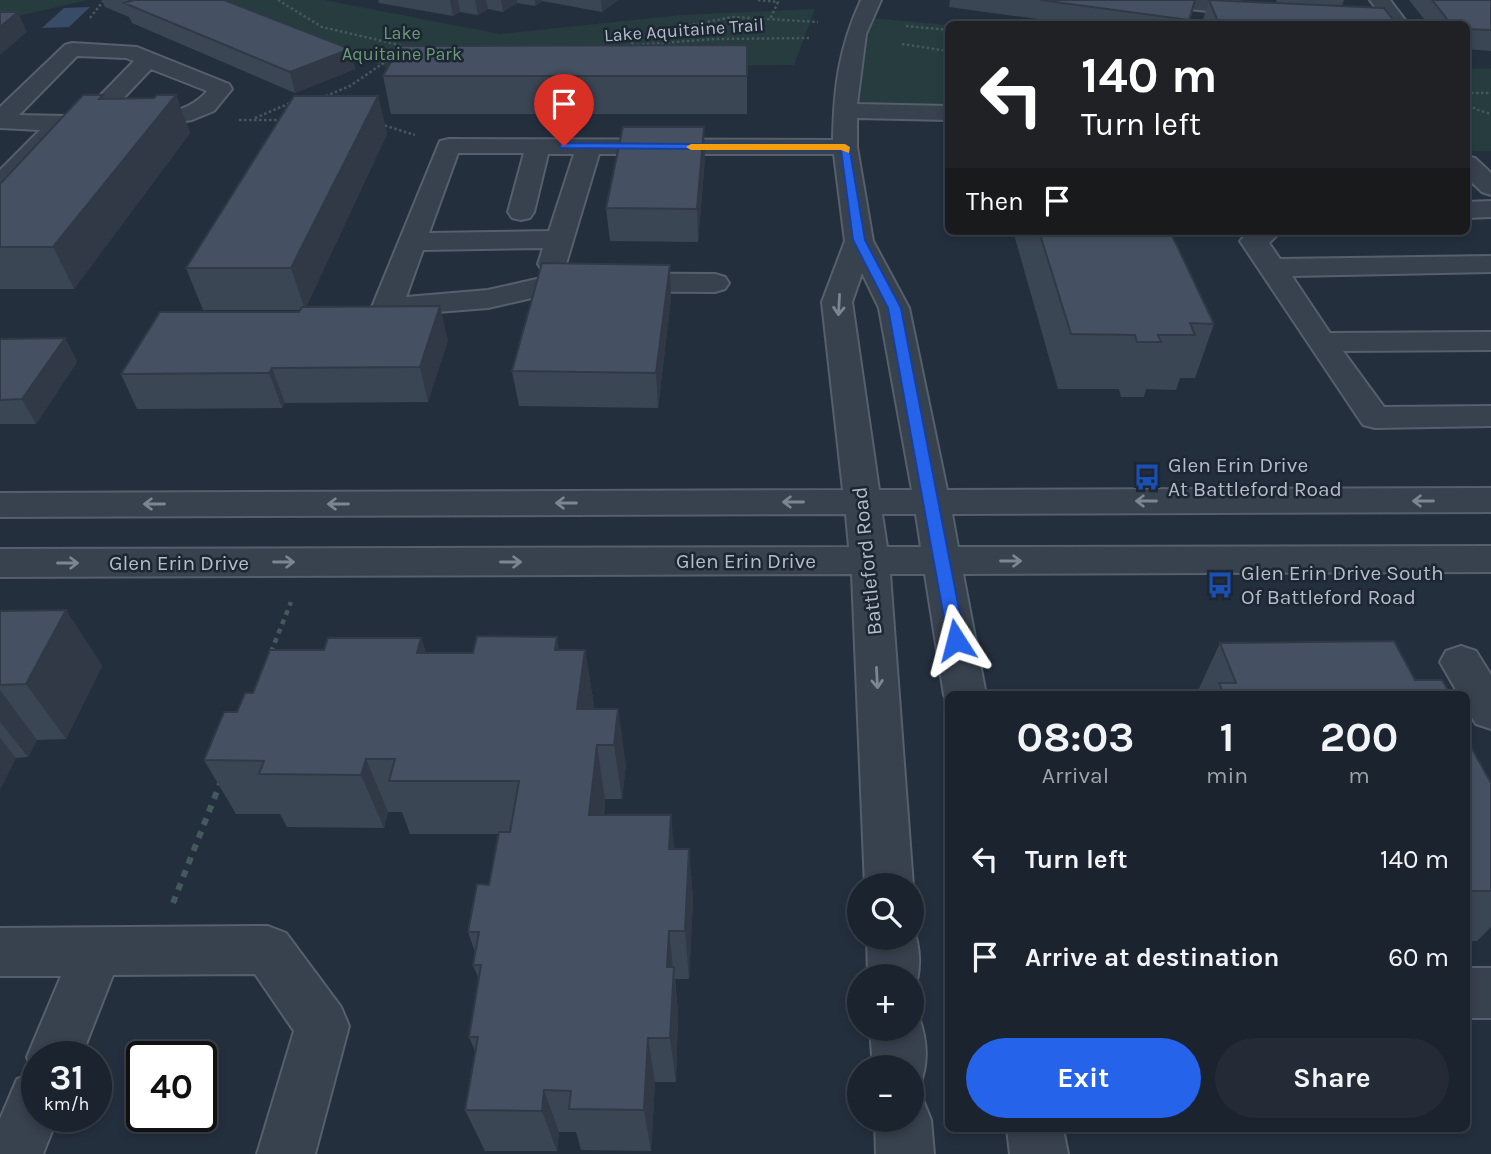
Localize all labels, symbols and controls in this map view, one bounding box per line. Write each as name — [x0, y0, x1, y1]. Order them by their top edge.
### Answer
street label: Lake Aquitaine Trail — [603, 13, 765, 47]
park label: Lake Aquitaine Park — [342, 22, 462, 65]
text: 140 m — [1081, 47, 1218, 104]
icon: left — [966, 49, 1057, 140]
pin — [534, 74, 594, 146]
icon: arrive — [545, 85, 583, 123]
text: Turn left — [1081, 106, 1201, 143]
icon: arrive — [1038, 182, 1076, 220]
text: Then — [966, 186, 1024, 217]
one-way arrow — [833, 293, 846, 316]
place label: Glen Erin Drive At Battleford Road — [1168, 453, 1342, 501]
bus stop icon: Glen Erin Drive At Battleford Road — [1132, 462, 1162, 492]
street label: Battleford Road — [847, 486, 887, 636]
one-way arrow — [1135, 494, 1158, 508]
one-way arrow — [1412, 494, 1435, 508]
one-way arrow — [782, 495, 805, 509]
one-way arrow — [555, 496, 578, 510]
one-way arrow — [143, 497, 166, 511]
one-way arrow — [327, 497, 350, 510]
street label: Glen Erin Drive — [676, 549, 816, 573]
street label: Glen Erin Drive — [109, 551, 249, 575]
one-way arrow — [1000, 554, 1023, 568]
one-way arrow — [499, 555, 522, 569]
one-way arrow — [56, 556, 79, 570]
one-way arrow — [272, 556, 295, 569]
place label: Glen Erin Drive South Of Battleford Road — [1241, 561, 1444, 609]
bus stop icon: Glen Erin Drive South Of Battleford Road — [1205, 570, 1235, 600]
position arrow — [919, 603, 993, 677]
one-way arrow — [871, 666, 884, 689]
text: 08:03 — [1017, 712, 1134, 762]
text: 1 — [1220, 712, 1235, 762]
text: 200 — [1320, 712, 1398, 762]
text: Arrival — [1042, 762, 1109, 789]
text: min — [1206, 762, 1248, 789]
text: m — [1348, 762, 1370, 789]
icon: left — [966, 840, 1004, 878]
text: Turn left — [1025, 844, 1127, 875]
text: 140 m — [1380, 844, 1449, 875]
map controls — [847, 873, 924, 1132]
button: search — [847, 873, 924, 950]
icon: arrive — [966, 938, 1004, 976]
text: Arrive at destination — [1025, 942, 1279, 973]
text: 60 m — [1388, 942, 1449, 973]
button: + — [847, 964, 924, 1041]
button: Exit — [966, 1038, 1201, 1118]
button: Share — [1215, 1038, 1449, 1118]
speed limit sign: 40 — [126, 1041, 217, 1132]
button: − — [847, 1055, 924, 1132]
text: 31 — [49, 1057, 84, 1098]
text: km/h — [44, 1093, 89, 1115]

